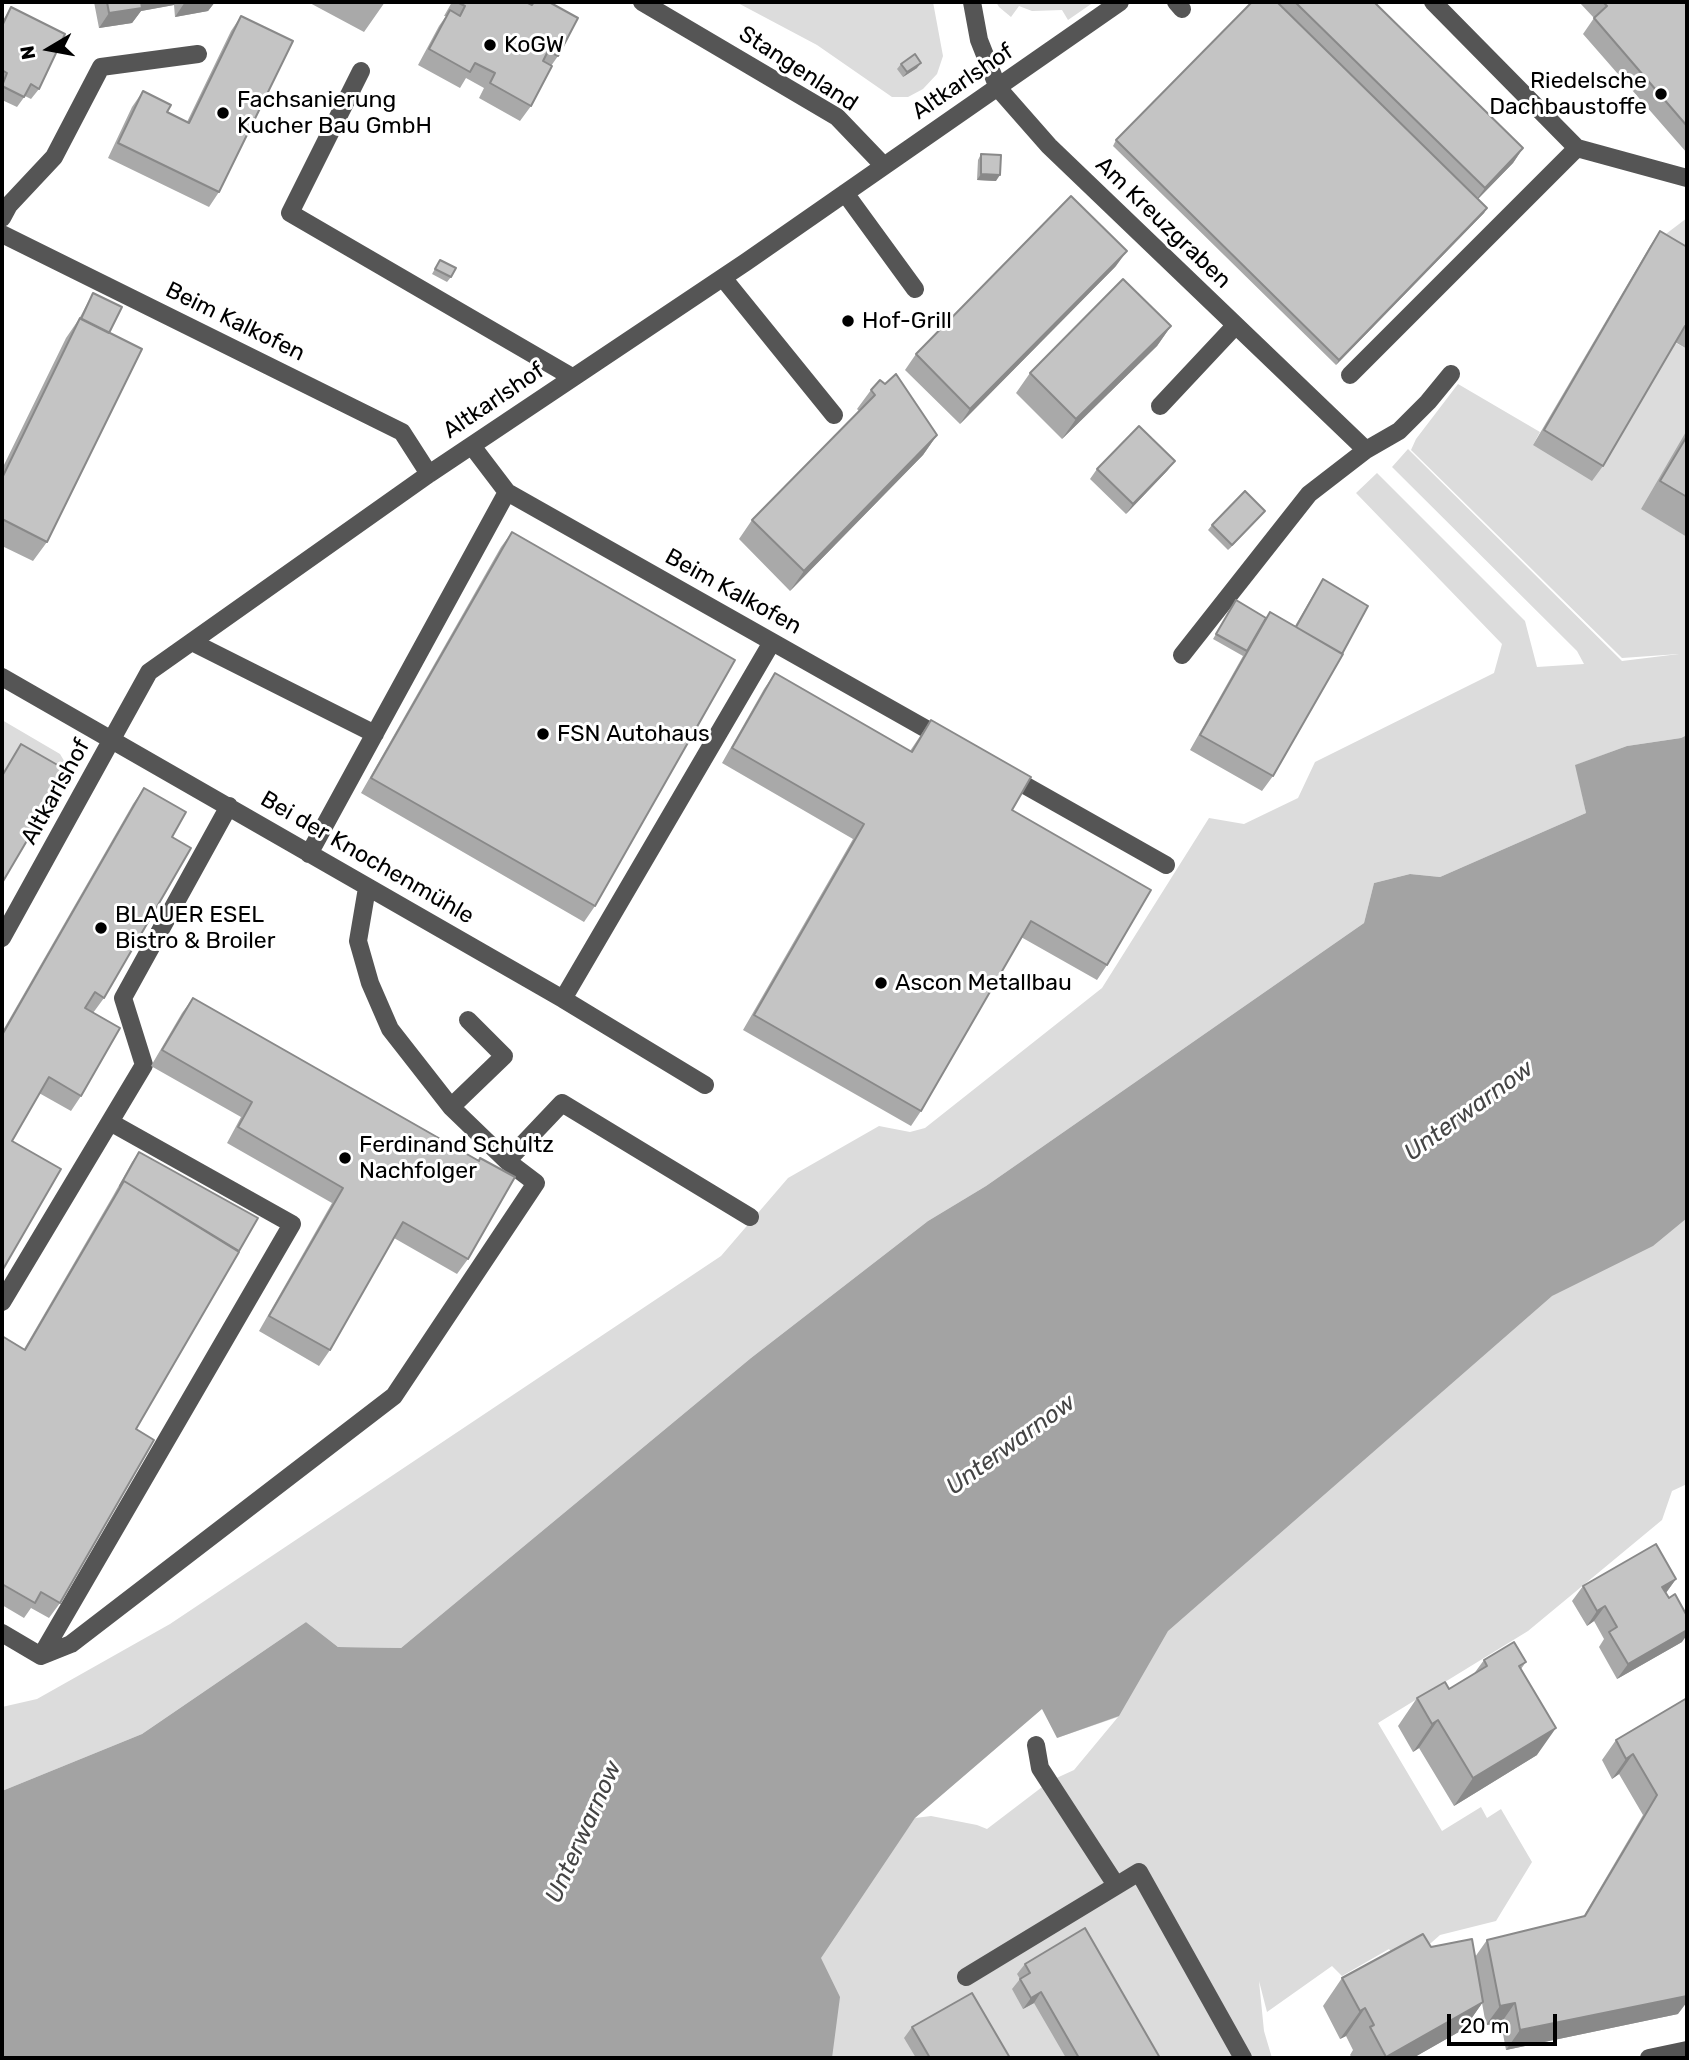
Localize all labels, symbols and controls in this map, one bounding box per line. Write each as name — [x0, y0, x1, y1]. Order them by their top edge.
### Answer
north arrow — [14, 14, 84, 84]
street label: Stangenland — [733, 20, 863, 118]
place label: KoGW — [504, 31, 564, 59]
marker: KoGW — [482, 37, 498, 53]
street label: Altkarlshof — [907, 38, 1019, 126]
text: N — [15, 44, 40, 61]
place label: Riedelsche Dachbaustoffe — [1489, 67, 1647, 121]
place label: Fachsanierung Kucher Bau GmbH — [237, 86, 432, 140]
marker: Riedelsche Dachbaustoffe — [1653, 86, 1669, 102]
marker: Fachsanierung Kucher Bau GmbH — [215, 105, 231, 121]
street label: Am Kreuzgraben — [1090, 151, 1236, 295]
street label: Beim Kalkofen — [161, 276, 309, 368]
place label: Hof-Grill — [862, 307, 952, 335]
marker: Hof-Grill — [840, 313, 856, 329]
street label: Altkarlshof — [438, 357, 550, 445]
street label: Beim Kalkofen — [660, 543, 806, 641]
place label: FSN Autohaus — [557, 720, 710, 748]
marker: FSN Autohaus — [535, 726, 551, 742]
street label: Altkarlshof — [16, 734, 96, 850]
street label: Bei der Knochenmühle — [255, 786, 479, 930]
place label: BLAUER ESEL Bistro & Broiler — [115, 901, 275, 955]
marker: BLAUER ESEL Bistro & Broiler — [93, 920, 109, 936]
place label: Ascon Metallbau — [895, 969, 1072, 997]
marker: Ascon Metallbau — [873, 975, 889, 991]
water label: Unterwarnow — [1399, 1055, 1539, 1167]
place label: Ferdinand Schultz Nachfolger — [359, 1131, 554, 1185]
marker: Ferdinand Schultz Nachfolger — [337, 1150, 353, 1166]
water label: Unterwarnow — [941, 1389, 1081, 1501]
water label: Unterwarnow — [540, 1756, 628, 1908]
scale bar — [1451, 2000, 1561, 2044]
text: 20 m — [1460, 2013, 1509, 2038]

